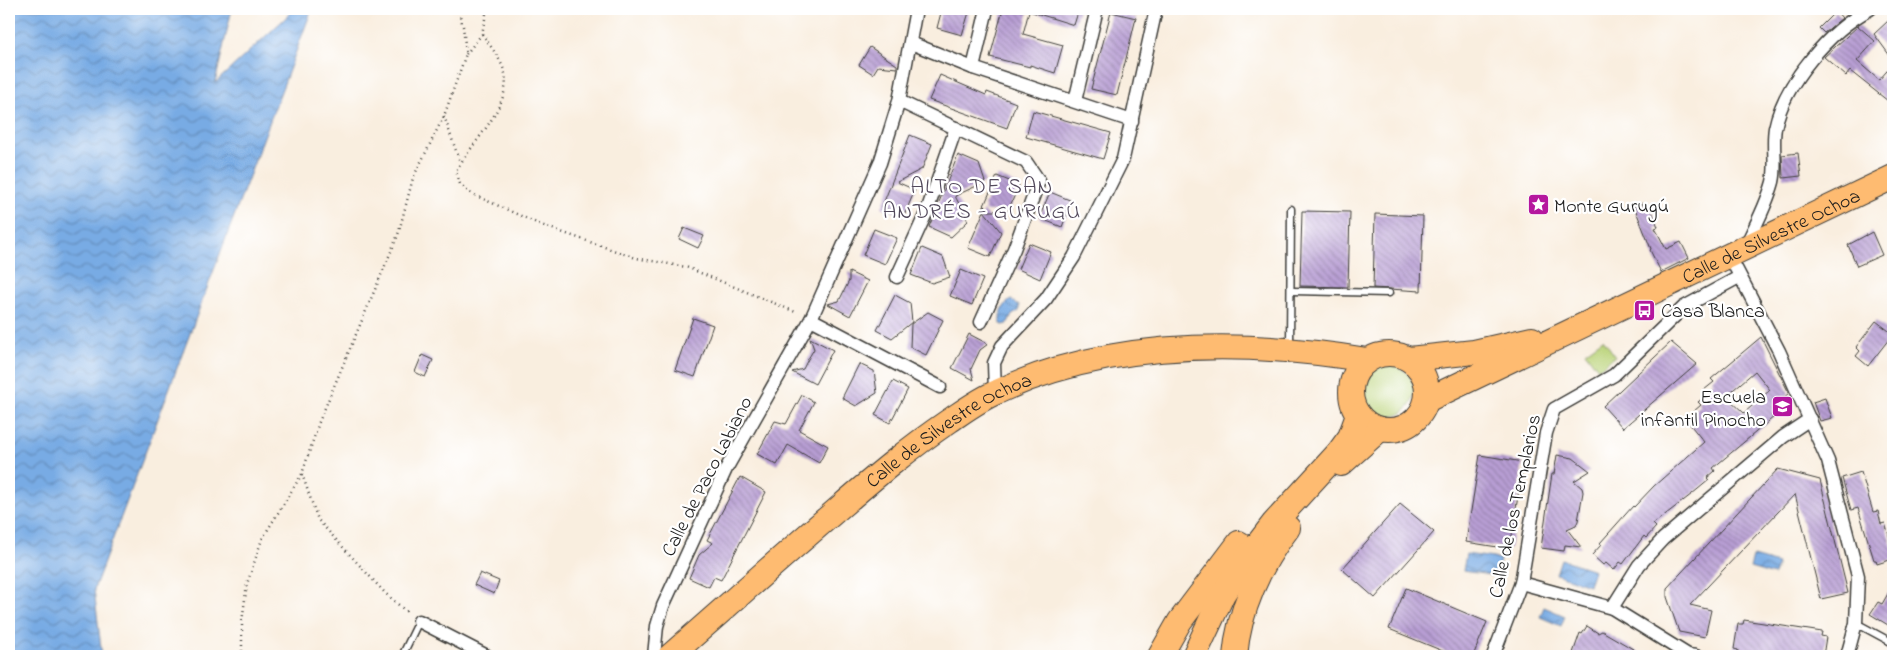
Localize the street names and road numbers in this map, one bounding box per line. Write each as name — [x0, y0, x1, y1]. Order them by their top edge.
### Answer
street label: Calle de Silvestre Ochoa — [1678, 183, 1866, 293]
street label: Calle de Silvestre Ochoa — [860, 367, 1036, 496]
street label: Calle de Paco Labiano — [655, 392, 761, 562]
street label: Calle de los Templarios — [1483, 412, 1550, 601]

